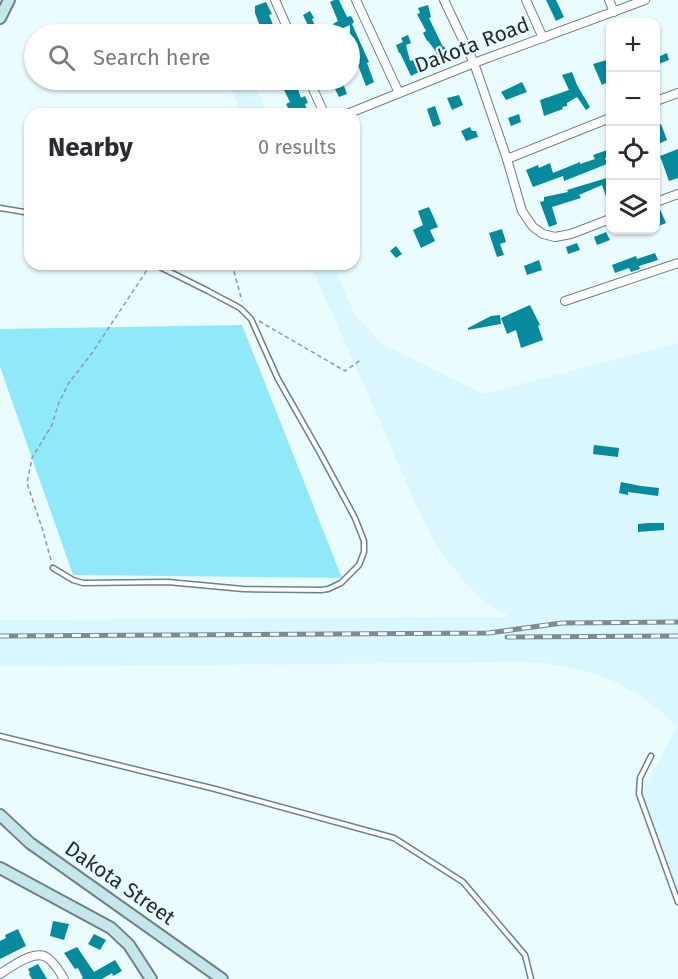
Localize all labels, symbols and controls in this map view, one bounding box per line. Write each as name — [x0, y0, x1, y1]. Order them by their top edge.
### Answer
street label: Dakota Road — [411, 11, 533, 79]
map controls — [606, 18, 660, 234]
button: + — [606, 18, 660, 72]
search box — [24, 24, 360, 90]
icon: search — [45, 41, 78, 74]
text: Search here — [93, 44, 211, 71]
button: − — [606, 72, 660, 126]
button: locate — [606, 126, 660, 180]
text: Nearby — [48, 132, 133, 163]
text: 0 results — [258, 135, 336, 159]
button: layers — [606, 180, 660, 234]
street label: Dakota Street — [60, 835, 181, 931]

